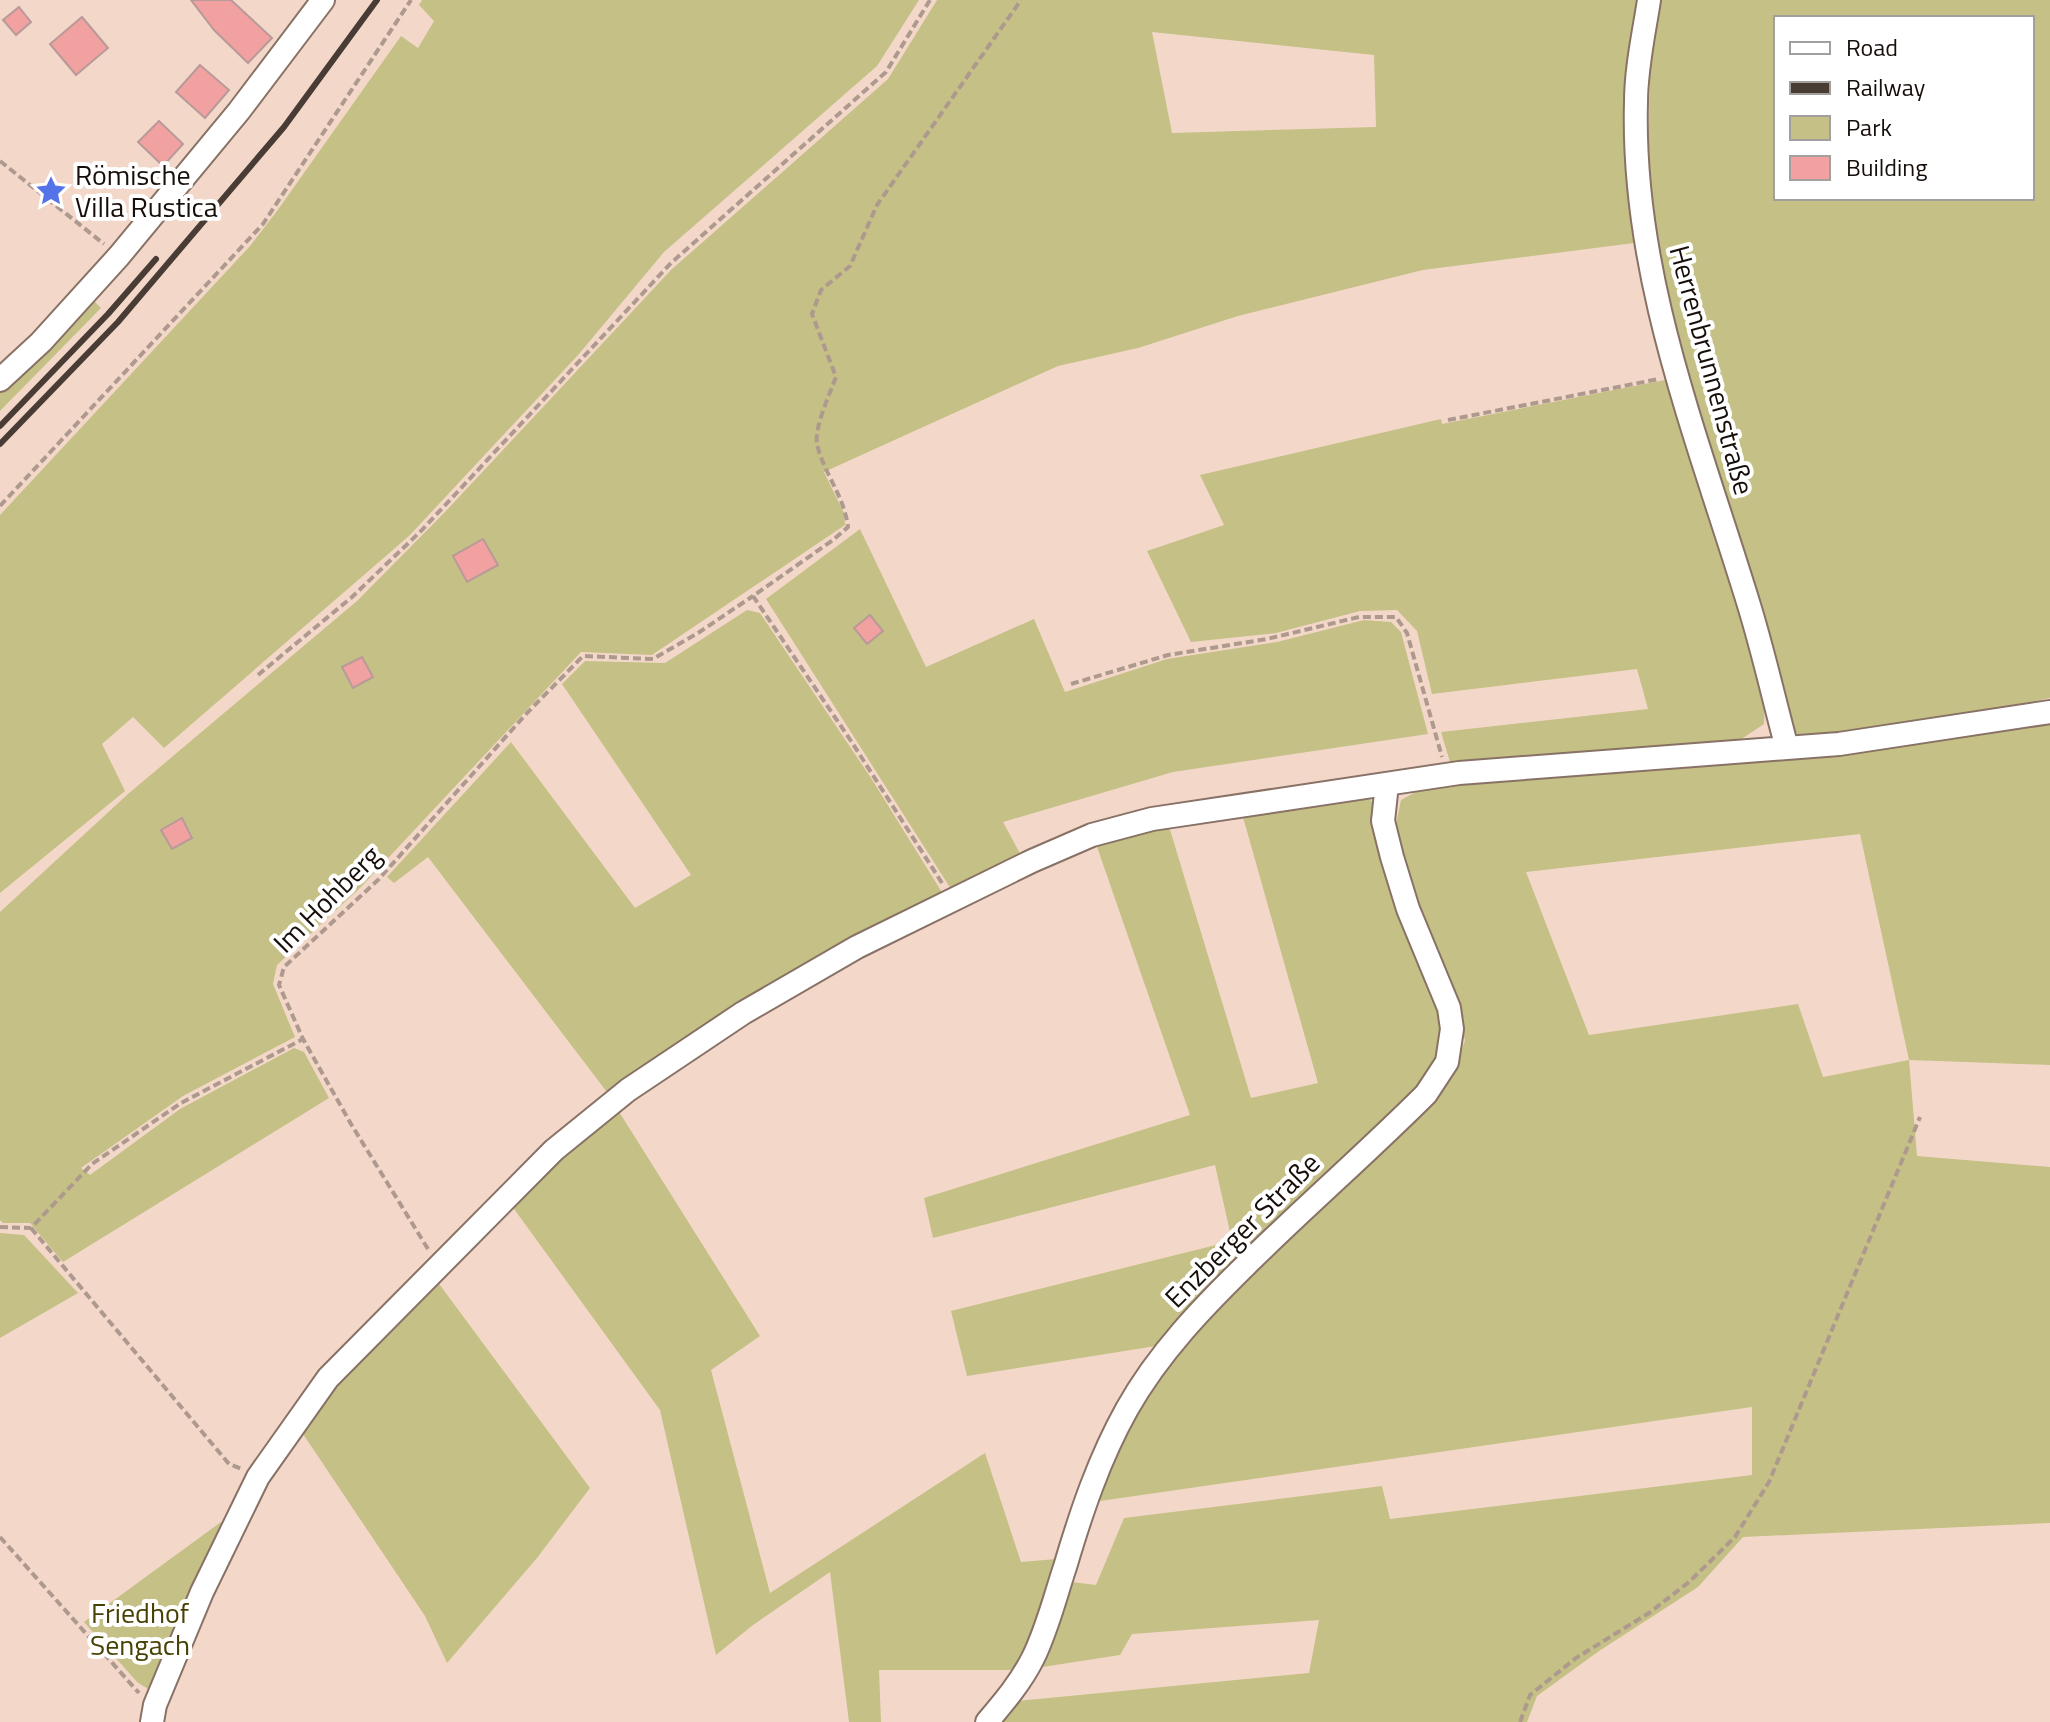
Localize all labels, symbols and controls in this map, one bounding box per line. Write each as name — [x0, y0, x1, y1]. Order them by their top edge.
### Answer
legend — [1774, 16, 2034, 200]
text: Road — [1846, 29, 1898, 65]
text: Railway — [1846, 69, 1926, 105]
text: Park — [1846, 109, 1892, 145]
text: Building — [1846, 149, 1928, 185]
place label: Römische Villa Rustica — [75, 153, 218, 228]
place icon: Römische Villa Rustica — [34, 174, 68, 208]
street label: Herrenbrunnenstraße — [1659, 240, 1766, 499]
street label: Im Hohberg — [263, 835, 391, 963]
street label: Enzberger Straße — [1154, 1142, 1329, 1317]
park label: Friedhof Sengach — [90, 1591, 190, 1666]

